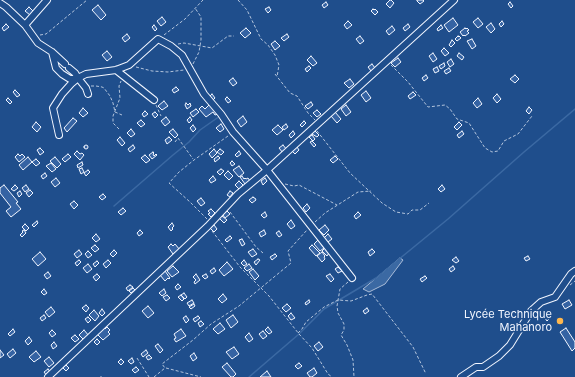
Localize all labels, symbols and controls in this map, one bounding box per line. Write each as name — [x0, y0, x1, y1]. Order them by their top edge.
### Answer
place label: Lycée Technique Mahanoro — [464, 308, 552, 334]
marker: Lycée Technique Mahanoro — [555, 316, 565, 326]

